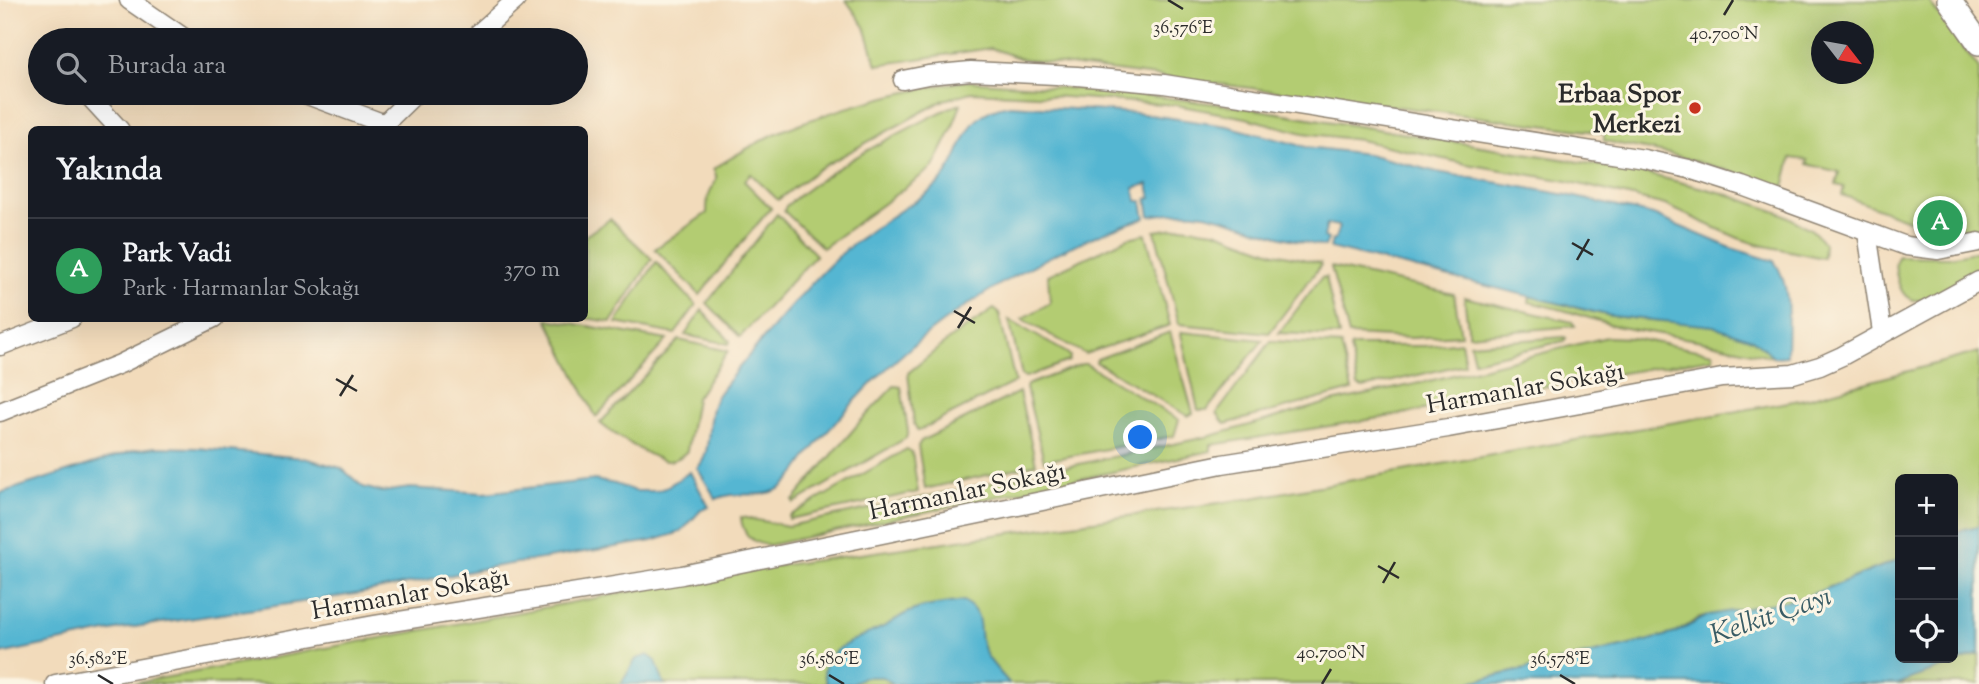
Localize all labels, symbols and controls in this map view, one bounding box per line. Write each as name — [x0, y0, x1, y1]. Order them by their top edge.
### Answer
text: 36.576°E — [1153, 16, 1213, 42]
north arrow — [1811, 21, 1874, 84]
text: 40.700°N — [1690, 22, 1758, 48]
search box — [28, 28, 588, 105]
icon: search — [52, 48, 90, 86]
text: Burada ara — [108, 48, 226, 85]
place label: Erbaa Spor Merkezi — [1558, 77, 1682, 144]
marker: Erbaa Spor Merkezi — [1687, 100, 1703, 116]
text: Yakında — [56, 150, 162, 193]
pin: A — [1917, 197, 1963, 249]
text: Park Vadi — [123, 236, 231, 273]
text: A — [70, 254, 88, 287]
text: 370 m — [504, 254, 560, 287]
text: Park · Harmanlar Sokağı — [123, 273, 360, 306]
street label: Harmanlar Sokağı — [1424, 354, 1627, 425]
your location — [1123, 420, 1157, 454]
street label: Harmanlar Sokağı — [866, 454, 1069, 531]
map controls — [1895, 474, 1958, 663]
button: + — [1895, 474, 1958, 537]
button: − — [1895, 537, 1958, 600]
street label: Harmanlar Sokağı — [309, 560, 512, 631]
water label: Kelkit Çayı — [1705, 577, 1837, 656]
button: locate — [1895, 600, 1958, 663]
text: 40.700°N — [1297, 641, 1365, 667]
text: 36.582°E — [69, 647, 128, 673]
text: 36.580°E — [799, 647, 859, 673]
text: 36.578°E — [1530, 647, 1590, 673]

